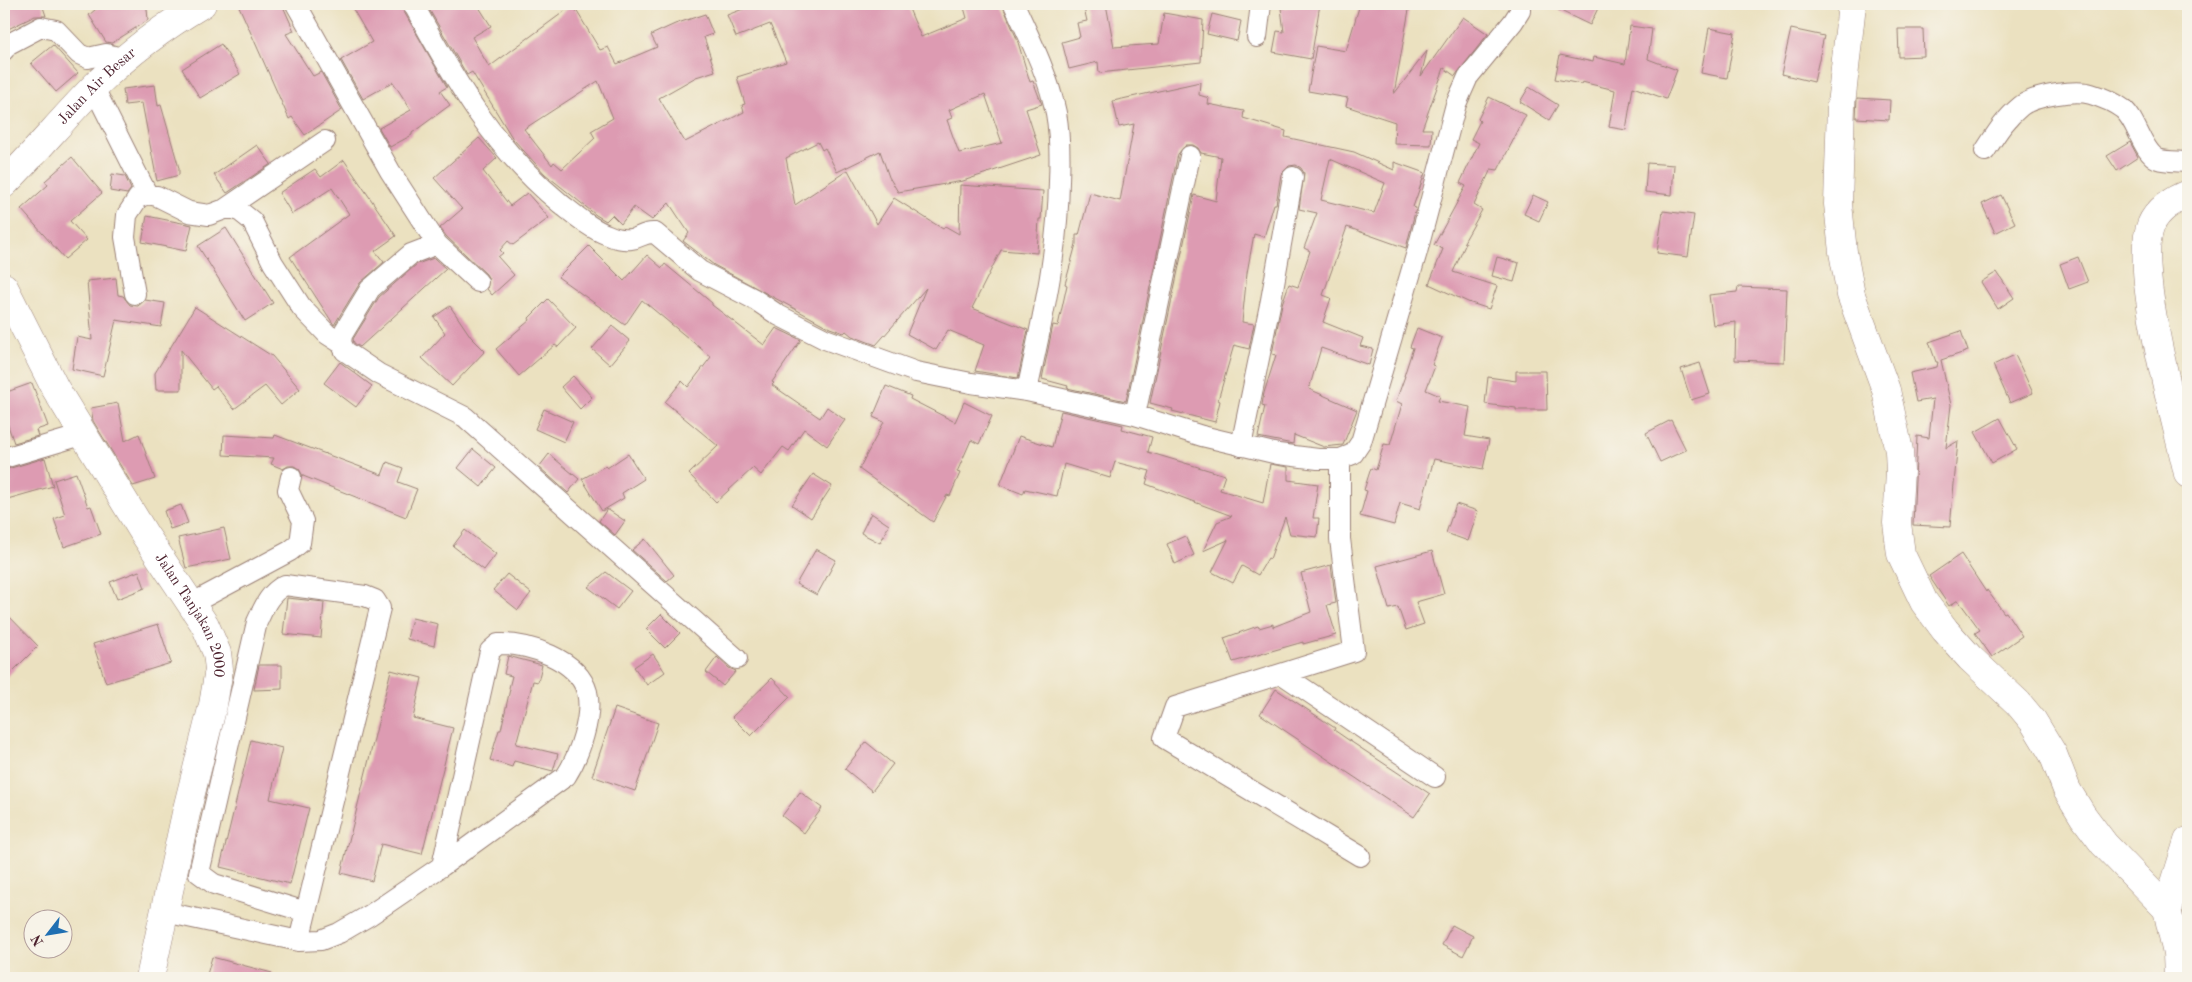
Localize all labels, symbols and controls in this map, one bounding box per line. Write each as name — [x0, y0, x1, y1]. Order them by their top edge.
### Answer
street label: Jalan Air Besar — [55, 45, 139, 128]
street label: Jalan Tanjakan 2000 — [152, 551, 226, 679]
north arrow — [22, 910, 72, 960]
text: N — [29, 932, 46, 948]

